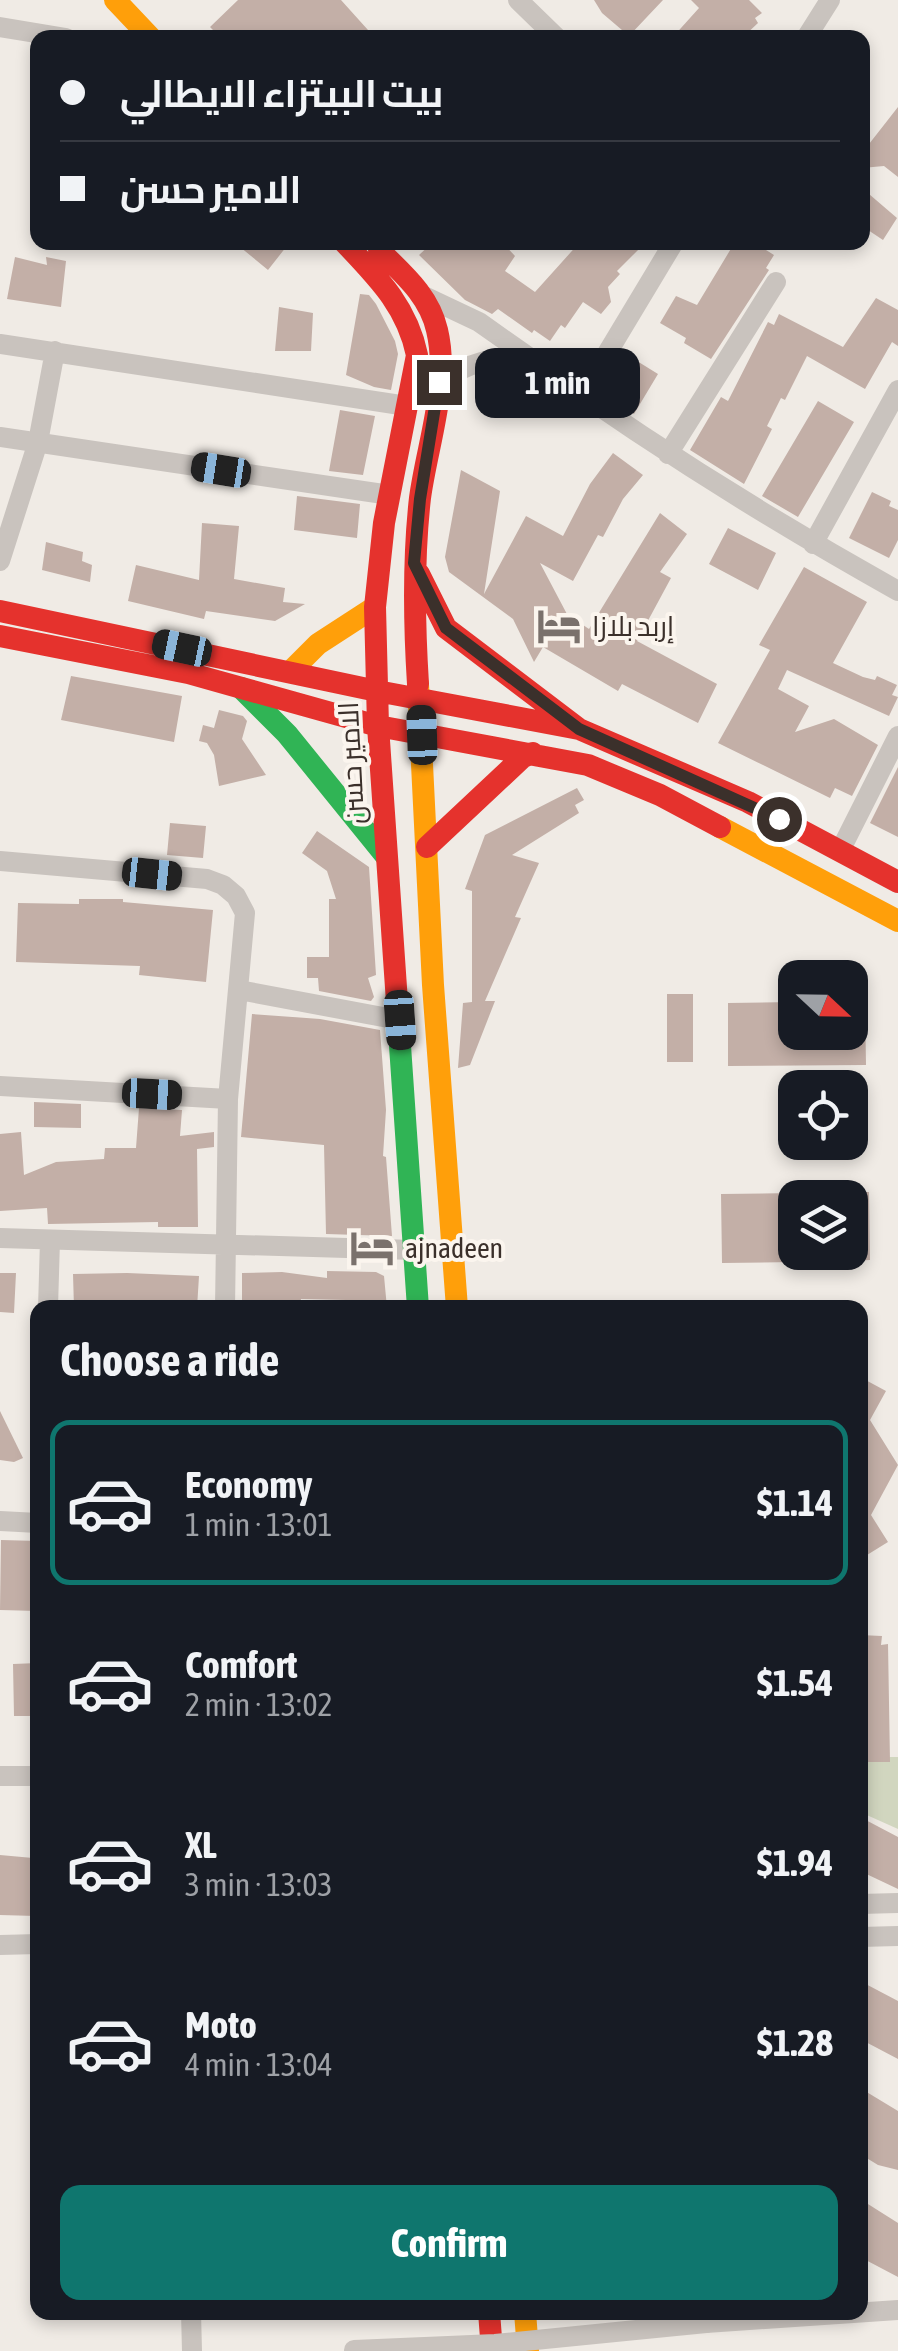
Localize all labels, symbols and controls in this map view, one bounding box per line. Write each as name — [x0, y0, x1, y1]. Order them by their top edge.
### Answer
text: بيت البيتزاء الايطالي — [120, 72, 443, 115]
text: الامير حسن — [120, 168, 301, 211]
callout: 1 min — [474, 347, 639, 417]
route end — [417, 360, 462, 405]
text: 1 min — [525, 364, 590, 401]
car — [189, 450, 253, 490]
hotel icon: إربد بلازا — [535, 602, 583, 650]
place label: إربد بلازا — [592, 610, 674, 644]
car — [150, 627, 214, 669]
street label: الامير حسن — [332, 701, 371, 825]
car — [406, 704, 438, 766]
route start — [757, 797, 802, 842]
car — [121, 856, 183, 892]
north arrow — [778, 960, 868, 1050]
map controls — [778, 960, 868, 1270]
car — [383, 989, 417, 1051]
button: locate — [778, 1070, 868, 1160]
car — [121, 1077, 183, 1111]
button: layers — [778, 1180, 868, 1270]
hotel icon: ajnadeen — [348, 1224, 396, 1272]
place label: ajnadeen — [405, 1232, 503, 1264]
text: Choose a ride — [60, 1334, 279, 1386]
icon: car — [65, 1458, 155, 1548]
text: Economy — [185, 1463, 312, 1506]
text: $1.14 — [757, 1481, 833, 1524]
text: 1 min · 13:01 — [185, 1506, 332, 1543]
icon: car — [65, 1638, 155, 1728]
text: Comfort — [185, 1643, 297, 1686]
text: $1.54 — [757, 1661, 833, 1704]
text: 2 min · 13:02 — [185, 1686, 332, 1723]
icon: car — [65, 1818, 155, 1908]
text: XL — [185, 1823, 217, 1866]
text: $1.94 — [757, 1841, 833, 1884]
text: 3 min · 13:03 — [185, 1866, 332, 1903]
icon: car — [65, 1998, 155, 2088]
text: Moto — [185, 2003, 257, 2046]
text: $1.28 — [757, 2021, 833, 2064]
text: 4 min · 13:04 — [185, 2046, 332, 2083]
button: Confirm — [60, 2185, 838, 2300]

